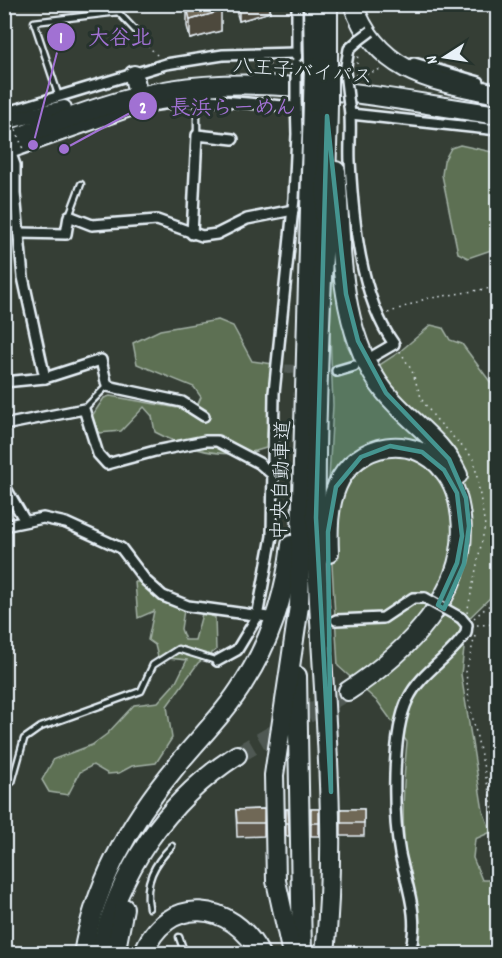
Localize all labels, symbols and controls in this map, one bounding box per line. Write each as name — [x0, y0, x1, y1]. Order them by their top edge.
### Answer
callout: 大谷北 — [46, 17, 163, 56]
text: 大谷北 — [89, 25, 152, 55]
text: 1 — [59, 27, 63, 52]
north arrow — [415, 27, 475, 87]
street label: 八王子バイパス — [232, 53, 373, 93]
text: N — [421, 53, 445, 66]
callout: 長浜らーめん — [128, 87, 308, 126]
text: 長浜らーめん — [170, 95, 296, 125]
text: 2 — [139, 97, 147, 122]
street label: 中央自動車道 — [267, 420, 299, 541]

